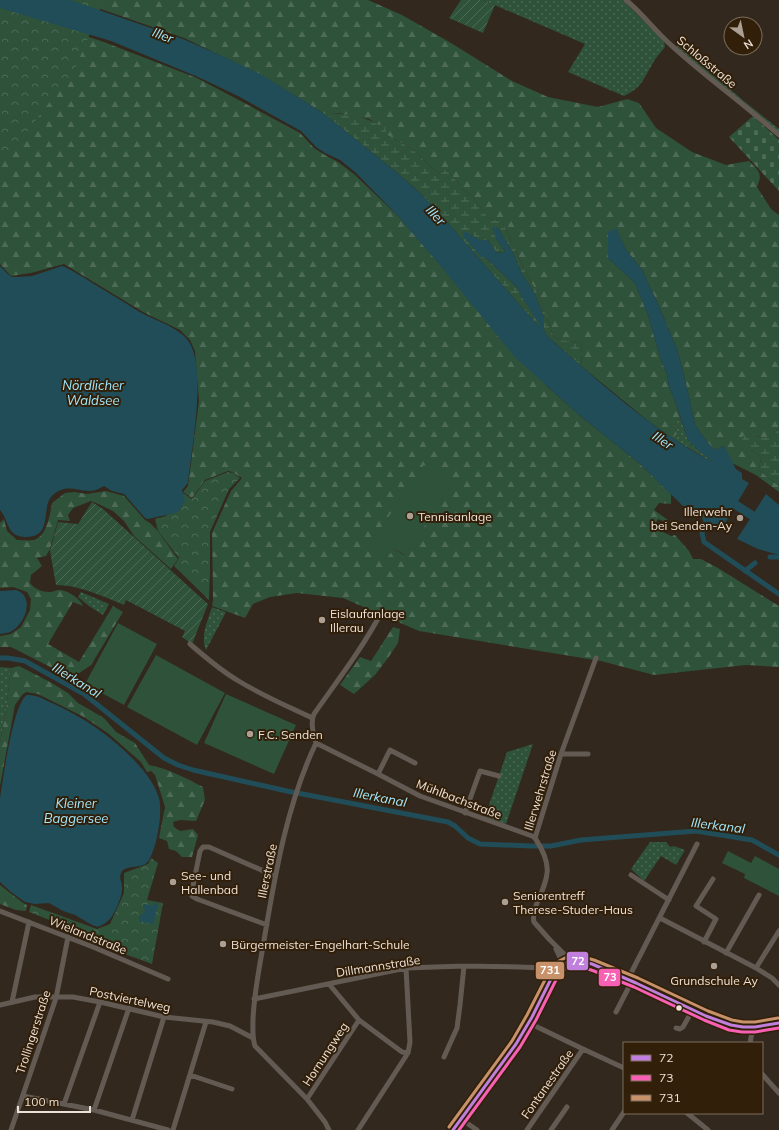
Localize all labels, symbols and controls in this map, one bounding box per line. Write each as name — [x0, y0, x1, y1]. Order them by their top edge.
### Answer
north arrow — [723, 16, 763, 56]
water label: Iller — [150, 24, 177, 47]
street label: Schloßstraße — [674, 33, 740, 91]
text: N — [741, 36, 756, 53]
water label: Iller — [423, 202, 450, 229]
water label: Nördlicher Waldsee — [62, 377, 125, 408]
water label: Iller — [650, 427, 677, 453]
place label: Illerwehr bei Senden-Ay — [651, 504, 733, 533]
place label: Tennisanlage — [418, 509, 492, 524]
marker: Tennisanlage — [405, 511, 415, 521]
marker: Illerwehr bei Senden-Ay — [735, 513, 745, 523]
place label: Eislaufanlage Illerau — [330, 606, 405, 635]
marker: Eislaufanlage Illerau — [317, 615, 327, 625]
water label: Illerkanal — [50, 659, 105, 702]
place label: F.C. Senden — [258, 727, 323, 742]
marker: F.C. Senden — [245, 729, 255, 739]
street label: Illerwehrstraße — [521, 748, 559, 832]
street label: Mühlbachstraße — [414, 776, 504, 822]
water label: Illerkanal — [352, 784, 409, 810]
water label: Kleiner Baggersee — [44, 795, 108, 826]
water label: Illerkanal — [690, 814, 747, 836]
street label: Illerstraße — [254, 842, 280, 900]
place label: See- und Hallenbad — [181, 868, 238, 897]
marker: See- und Hallenbad — [168, 877, 178, 887]
place label: Seniorentreff Therese-Studer-Haus — [513, 888, 633, 917]
marker: Seniorentreff Therese-Studer-Haus — [500, 897, 510, 907]
street label: Wielandstraße — [47, 913, 129, 957]
place label: Bürgermeister-Engelhart-Schule — [231, 937, 410, 952]
marker: Bürgermeister-Engelhart-Schule — [218, 939, 228, 949]
line badge: 72 — [566, 951, 589, 971]
street label: Dillmannstraße — [335, 952, 421, 980]
text: 72 — [571, 954, 585, 968]
line badge: 731 — [535, 961, 565, 980]
marker: Grundschule Ay — [709, 961, 719, 971]
text: 731 — [540, 963, 560, 977]
line badge: 73 — [598, 968, 621, 987]
text: 73 — [603, 970, 617, 984]
place label: Grundschule Ay — [670, 973, 758, 988]
street label: Postviertelweg — [88, 983, 172, 1015]
street label: Trollingerstraße — [12, 988, 54, 1076]
unlabelled marker — [674, 1003, 684, 1013]
street label: Hornungweg — [299, 1019, 351, 1089]
legend — [623, 1042, 763, 1114]
street label: Fontanestraße — [518, 1046, 576, 1122]
text: 72 — [659, 1050, 673, 1065]
text: 73 — [659, 1070, 673, 1085]
scale bar — [18, 1088, 90, 1114]
text: 731 — [659, 1090, 681, 1105]
text: 100 m — [24, 1094, 59, 1109]

